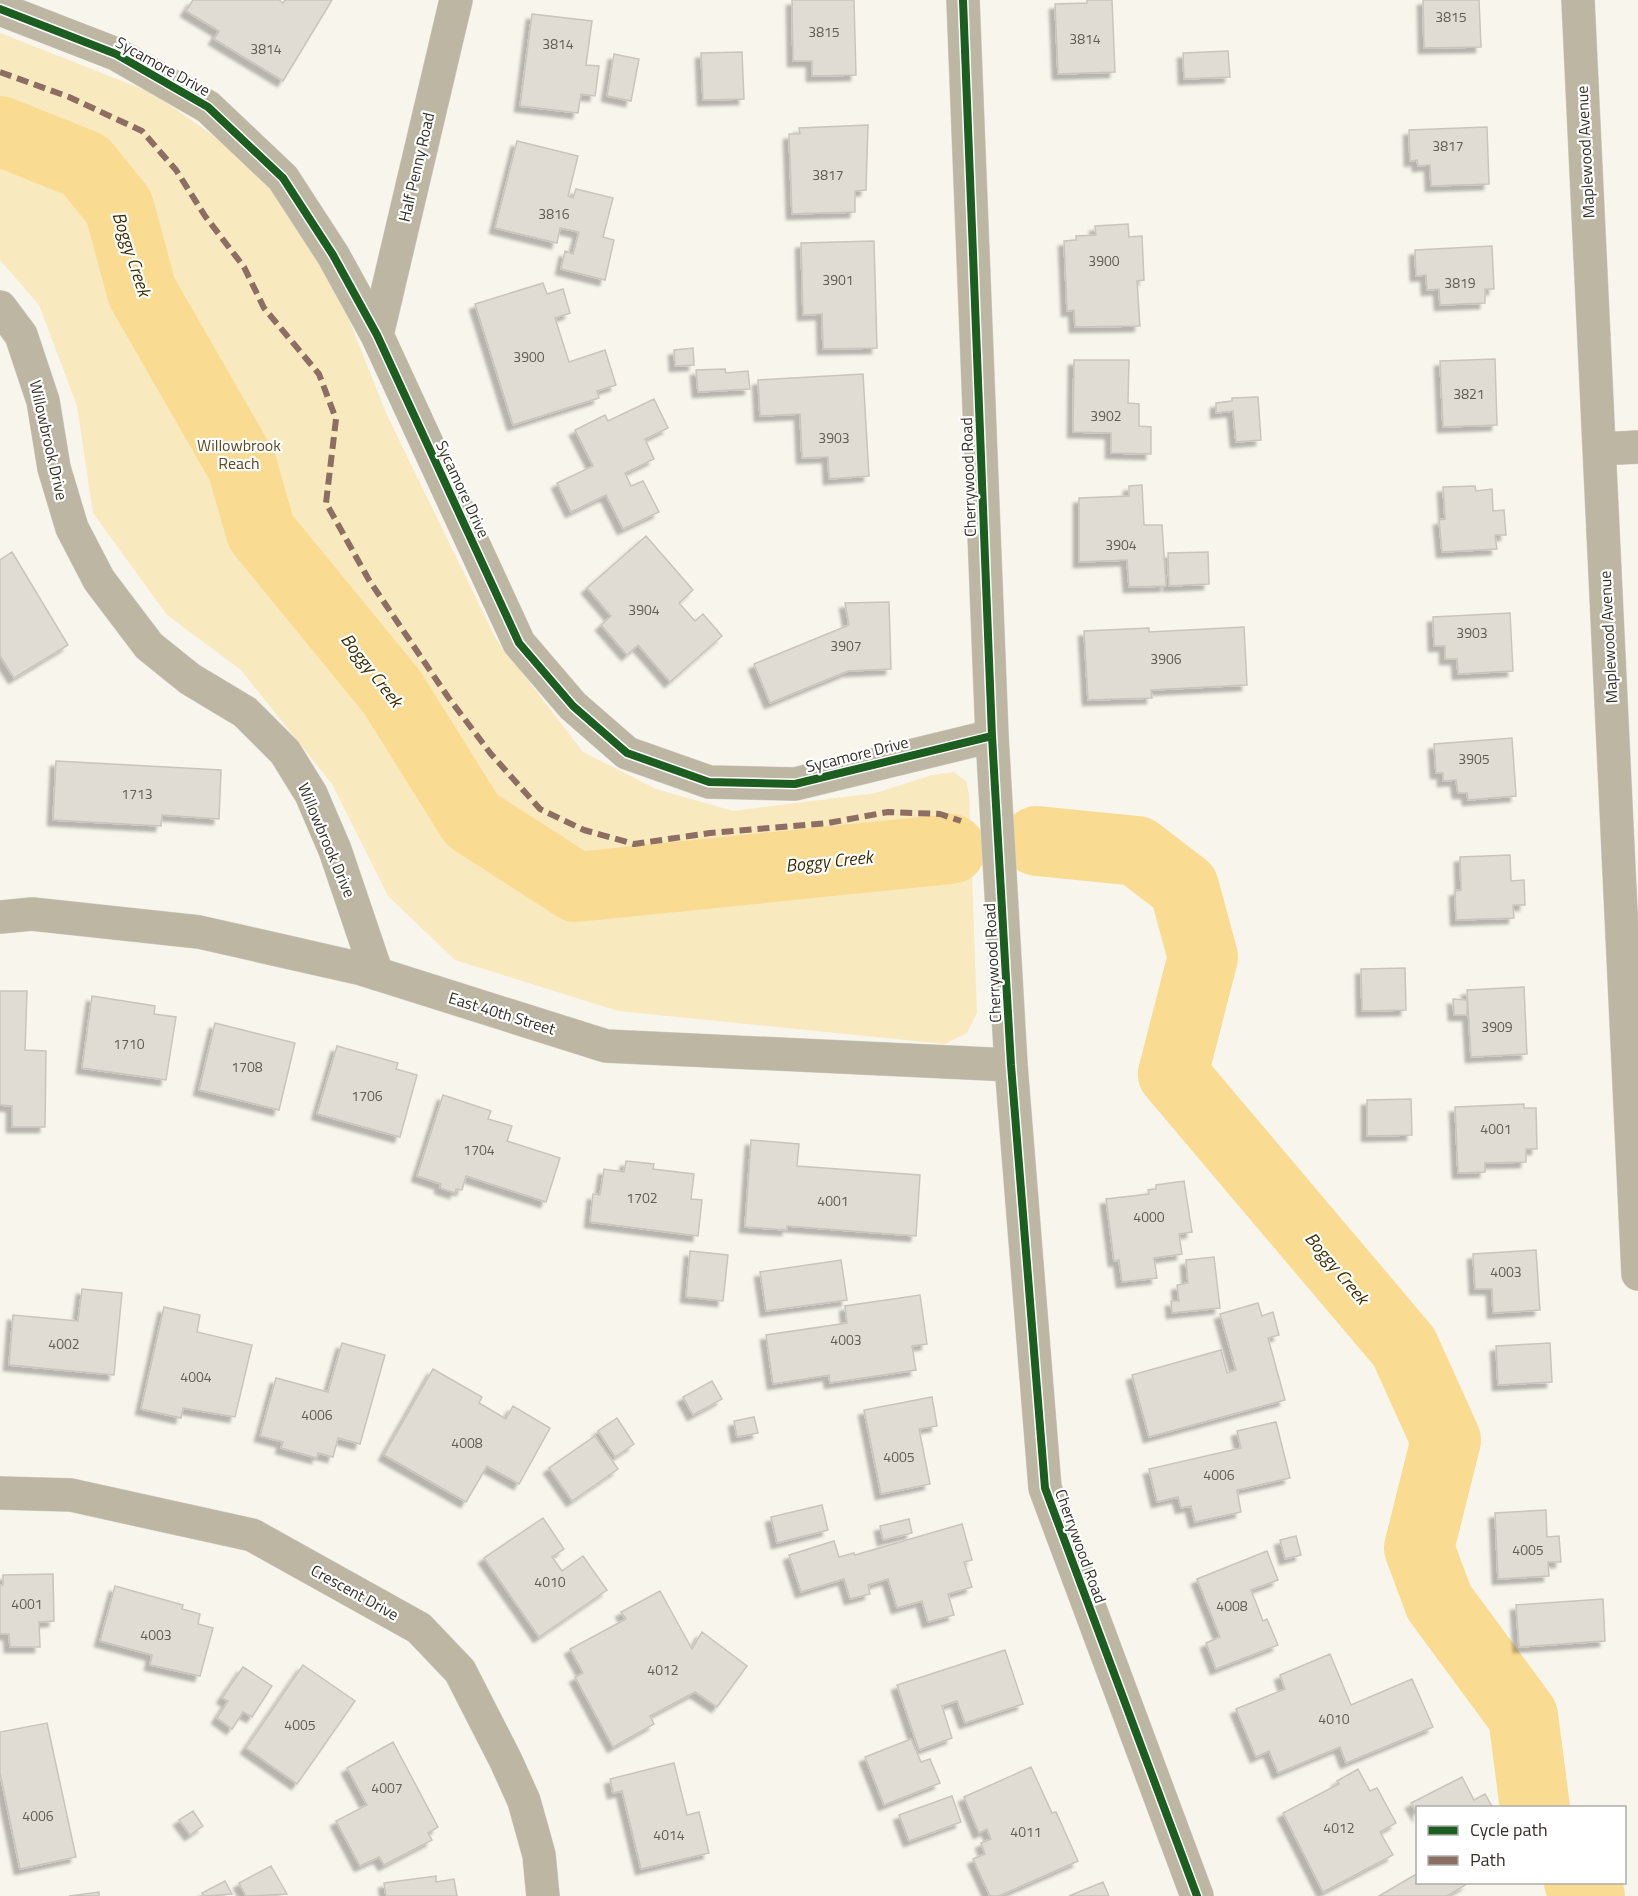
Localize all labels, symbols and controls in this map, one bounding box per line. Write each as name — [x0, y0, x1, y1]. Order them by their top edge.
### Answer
house number: 3815 — [1435, 6, 1467, 27]
house number: 3815 — [808, 21, 840, 42]
house number: 3814 — [1069, 28, 1101, 49]
street label: Sycamore Drive — [111, 30, 215, 102]
house number: 3814 — [542, 33, 574, 54]
house number: 3814 — [250, 38, 282, 59]
street label: Maplewood Avenue — [1570, 85, 1600, 219]
street label: Half Penny Road — [392, 110, 440, 224]
house number: 3817 — [1432, 135, 1464, 156]
house number: 3817 — [812, 164, 844, 185]
house number: 3816 — [538, 203, 570, 224]
water label: Boggy Creek — [106, 208, 159, 302]
house number: 3900 — [1088, 250, 1120, 271]
house number: 3901 — [822, 269, 854, 290]
house number: 3819 — [1444, 272, 1476, 293]
house number: 3900 — [513, 346, 545, 367]
street label: Willowbrook Drive — [24, 378, 74, 502]
house number: 3821 — [1453, 383, 1485, 404]
house number: 3902 — [1090, 405, 1122, 426]
street label: Cherrywood Road — [954, 417, 982, 537]
house number: 3903 — [818, 427, 850, 448]
park label: Willowbrook Reach — [197, 433, 281, 475]
street label: Sycamore Drive — [430, 436, 496, 542]
house number: 3904 — [1105, 534, 1137, 555]
street label: Maplewood Avenue — [1593, 570, 1623, 704]
house number: 3904 — [628, 599, 660, 620]
house number: 3903 — [1456, 622, 1488, 643]
water label: Boggy Creek — [334, 627, 411, 714]
house number: 3907 — [830, 635, 862, 656]
house number: 3906 — [1150, 648, 1182, 669]
street label: Sycamore Drive — [803, 730, 911, 778]
house number: 3905 — [1458, 748, 1490, 769]
street label: Willowbrook Drive — [292, 779, 362, 901]
house number: 1713 — [121, 783, 153, 804]
water label: Boggy Creek — [784, 843, 876, 879]
street label: Cherrywood Road — [977, 903, 1007, 1023]
street label: East 40th Street — [446, 985, 559, 1041]
house number: 3909 — [1481, 1016, 1513, 1037]
house number: 1710 — [113, 1033, 145, 1054]
house number: 1708 — [231, 1056, 263, 1077]
house number: 1706 — [351, 1085, 383, 1106]
house number: 4001 — [1480, 1118, 1512, 1139]
house number: 1704 — [463, 1139, 495, 1160]
house number: 1702 — [626, 1187, 658, 1208]
house number: 4001 — [817, 1190, 849, 1211]
house number: 4000 — [1133, 1206, 1165, 1227]
water label: Boggy Creek — [1299, 1226, 1377, 1312]
house number: 4003 — [1490, 1261, 1522, 1282]
house number: 4003 — [830, 1329, 862, 1350]
house number: 4002 — [48, 1333, 80, 1354]
house number: 4004 — [180, 1366, 212, 1387]
house number: 4006 — [301, 1404, 333, 1425]
house number: 4008 — [451, 1432, 483, 1453]
house number: 4005 — [883, 1446, 915, 1467]
house number: 4006 — [1203, 1464, 1235, 1485]
street label: Cherrywood Road — [1049, 1486, 1113, 1606]
house number: 4005 — [1512, 1539, 1544, 1560]
street label: Crescent Drive — [307, 1558, 403, 1626]
house number: 4010 — [534, 1571, 566, 1592]
house number: 4001 — [11, 1593, 43, 1614]
house number: 4008 — [1216, 1595, 1248, 1616]
house number: 4003 — [140, 1624, 172, 1645]
house number: 4012 — [647, 1659, 679, 1680]
house number: 4010 — [1318, 1708, 1350, 1729]
house number: 4005 — [284, 1714, 316, 1735]
house number: 4007 — [371, 1777, 403, 1798]
house number: 4006 — [22, 1805, 54, 1826]
legend — [1416, 1806, 1626, 1884]
text: Cycle path — [1470, 1816, 1548, 1843]
house number: 4012 — [1323, 1817, 1355, 1838]
house number: 4011 — [1010, 1821, 1042, 1842]
house number: 4014 — [653, 1824, 685, 1845]
text: Path — [1470, 1846, 1506, 1873]

